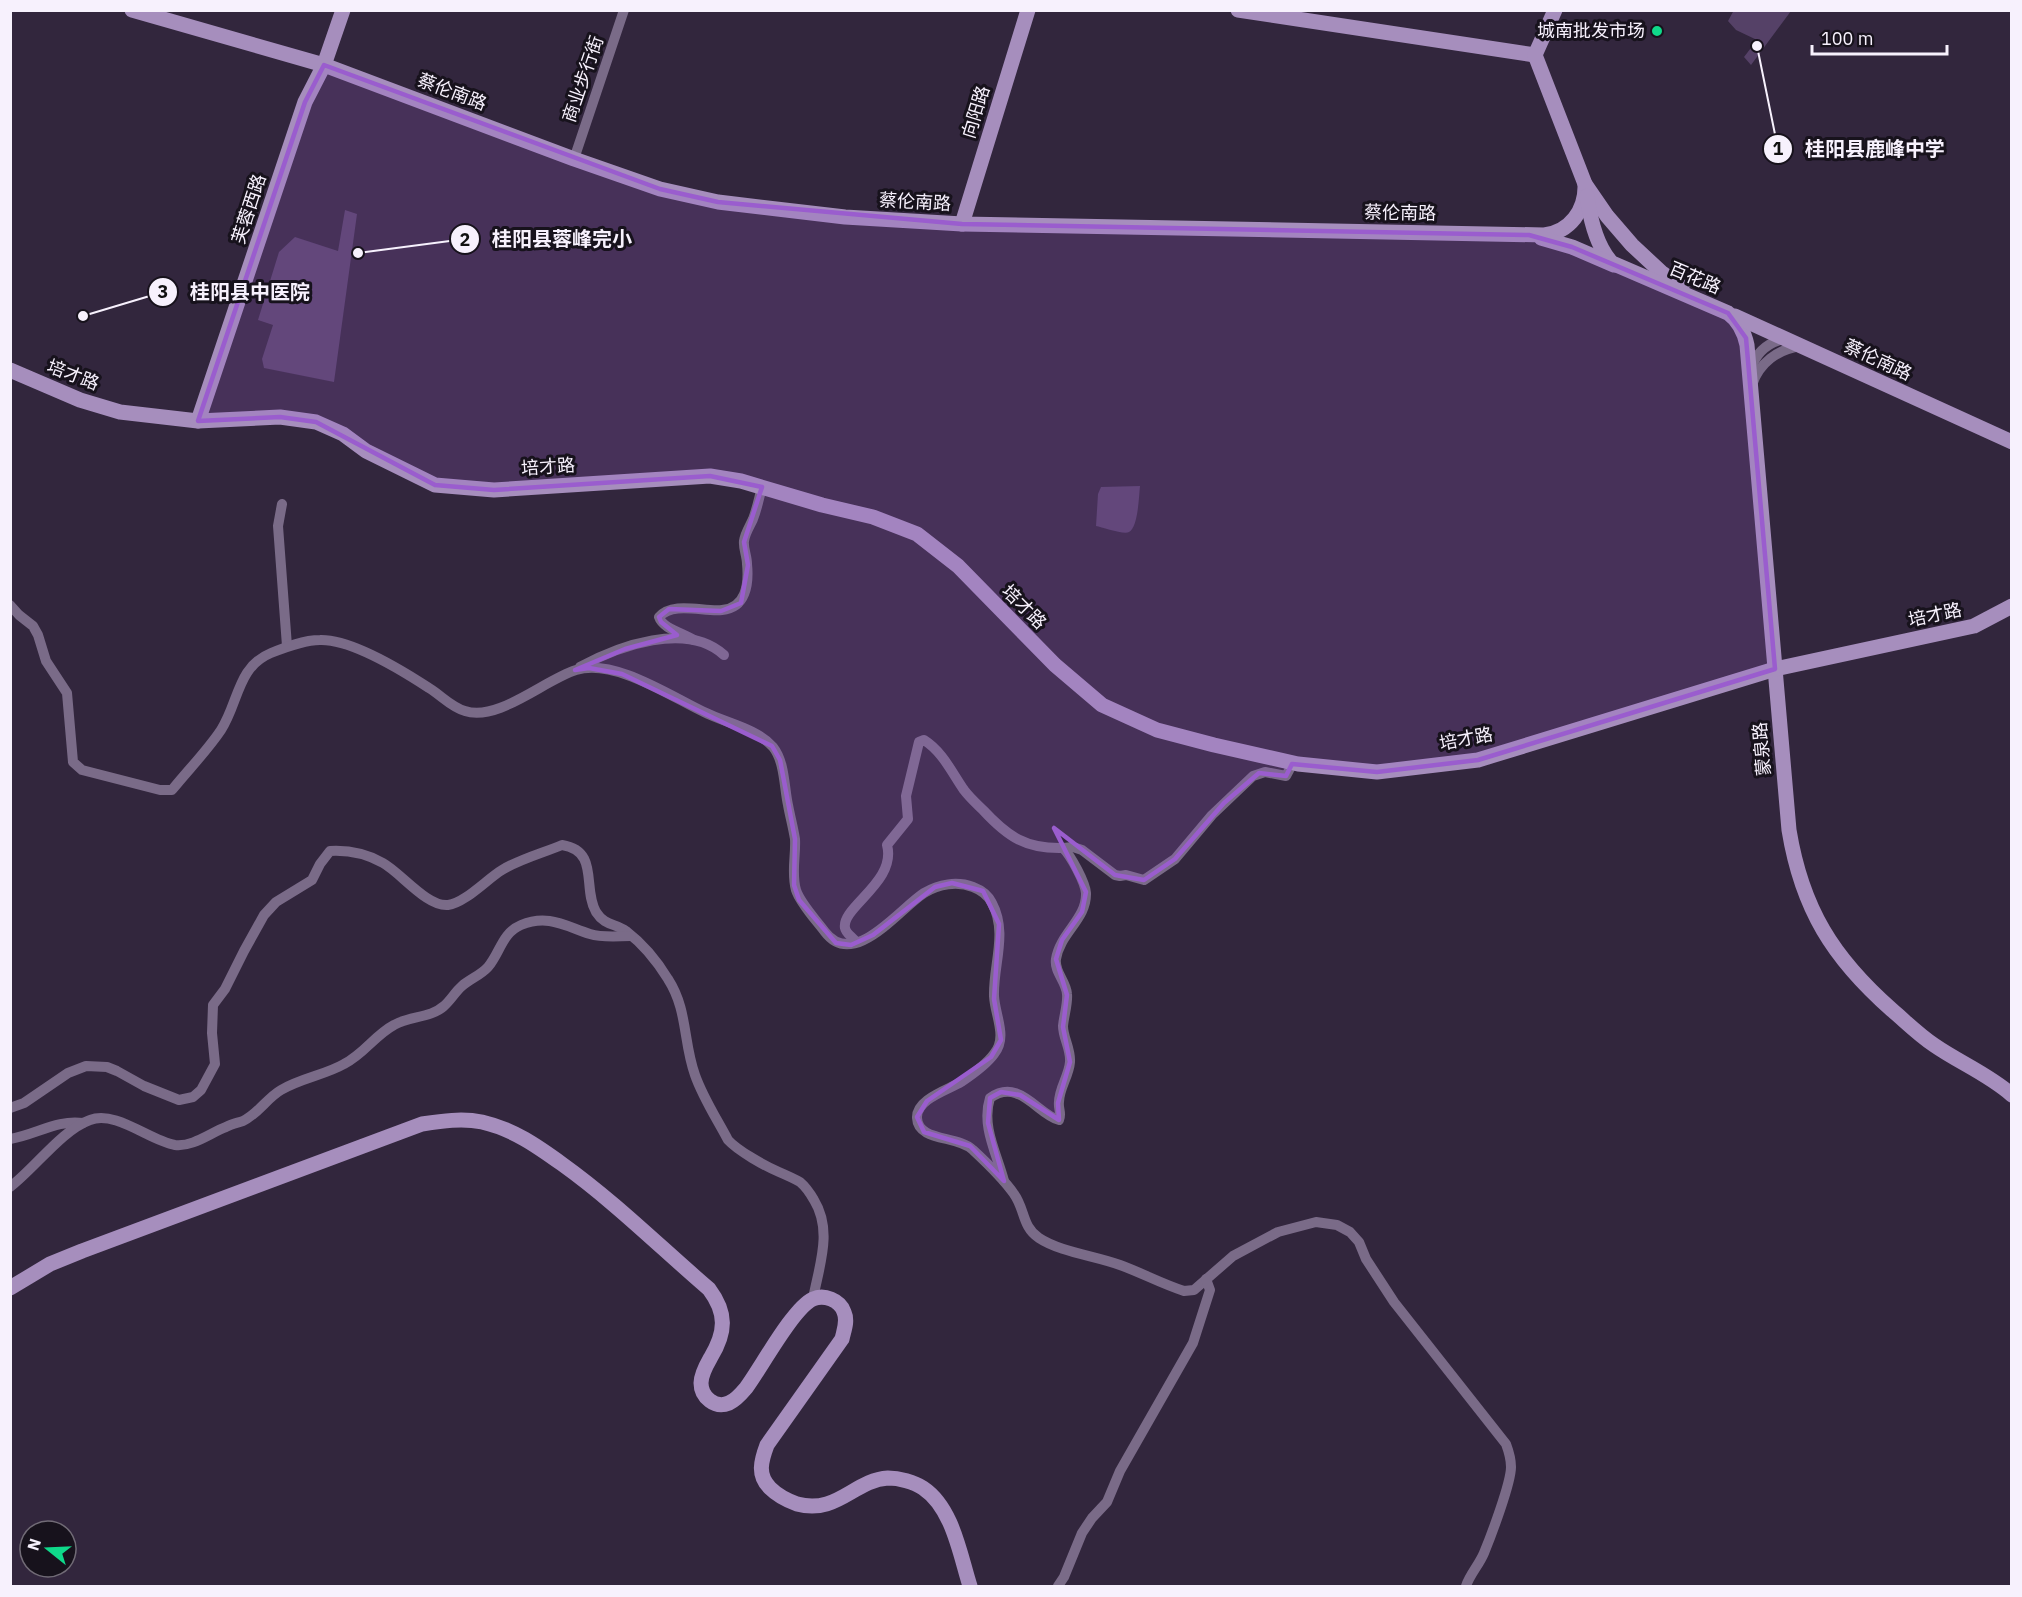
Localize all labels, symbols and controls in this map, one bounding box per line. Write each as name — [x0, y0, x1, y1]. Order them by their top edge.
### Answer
scale bar — [1812, 18, 1947, 56]
place label: 城南批发市场 — [1537, 19, 1645, 42]
marker: 城南批发市场 — [1650, 24, 1664, 38]
text: 100 m — [1821, 27, 1873, 50]
street label: 商业步行街 — [557, 33, 608, 125]
street label: 蔡伦南路 — [414, 68, 490, 115]
street label: 向阳路 — [957, 83, 994, 141]
callout: 桂阳县鹿峰中学 — [1763, 130, 1957, 168]
text: 桂阳县鹿峰中学 — [1805, 135, 1945, 162]
text: 1 — [1773, 137, 1784, 160]
street label: 芙蓉西路 — [226, 171, 271, 247]
street label: 蔡伦南路 — [878, 188, 952, 215]
street label: 蔡伦南路 — [1364, 200, 1436, 225]
callout: 桂阳县蓉峰完小 — [450, 220, 644, 258]
text: 桂阳县蓉峰完小 — [492, 225, 632, 252]
text: 2 — [460, 228, 470, 251]
street label: 百花路 — [1666, 256, 1725, 299]
callout: 桂阳县中医院 — [148, 273, 322, 311]
text: 桂阳县中医院 — [190, 278, 310, 305]
text: 3 — [158, 280, 168, 303]
street label: 蔡伦南路 — [1841, 334, 1916, 385]
street label: 培才路 — [44, 354, 103, 395]
street label: 培才路 — [520, 453, 576, 480]
street label: 培才路 — [997, 579, 1052, 634]
street label: 培才路 — [1906, 598, 1964, 631]
street label: 蒙泉路 — [1748, 721, 1775, 777]
street label: 培才路 — [1437, 722, 1495, 755]
north arrow — [18, 1519, 78, 1579]
text: N — [22, 1536, 45, 1553]

